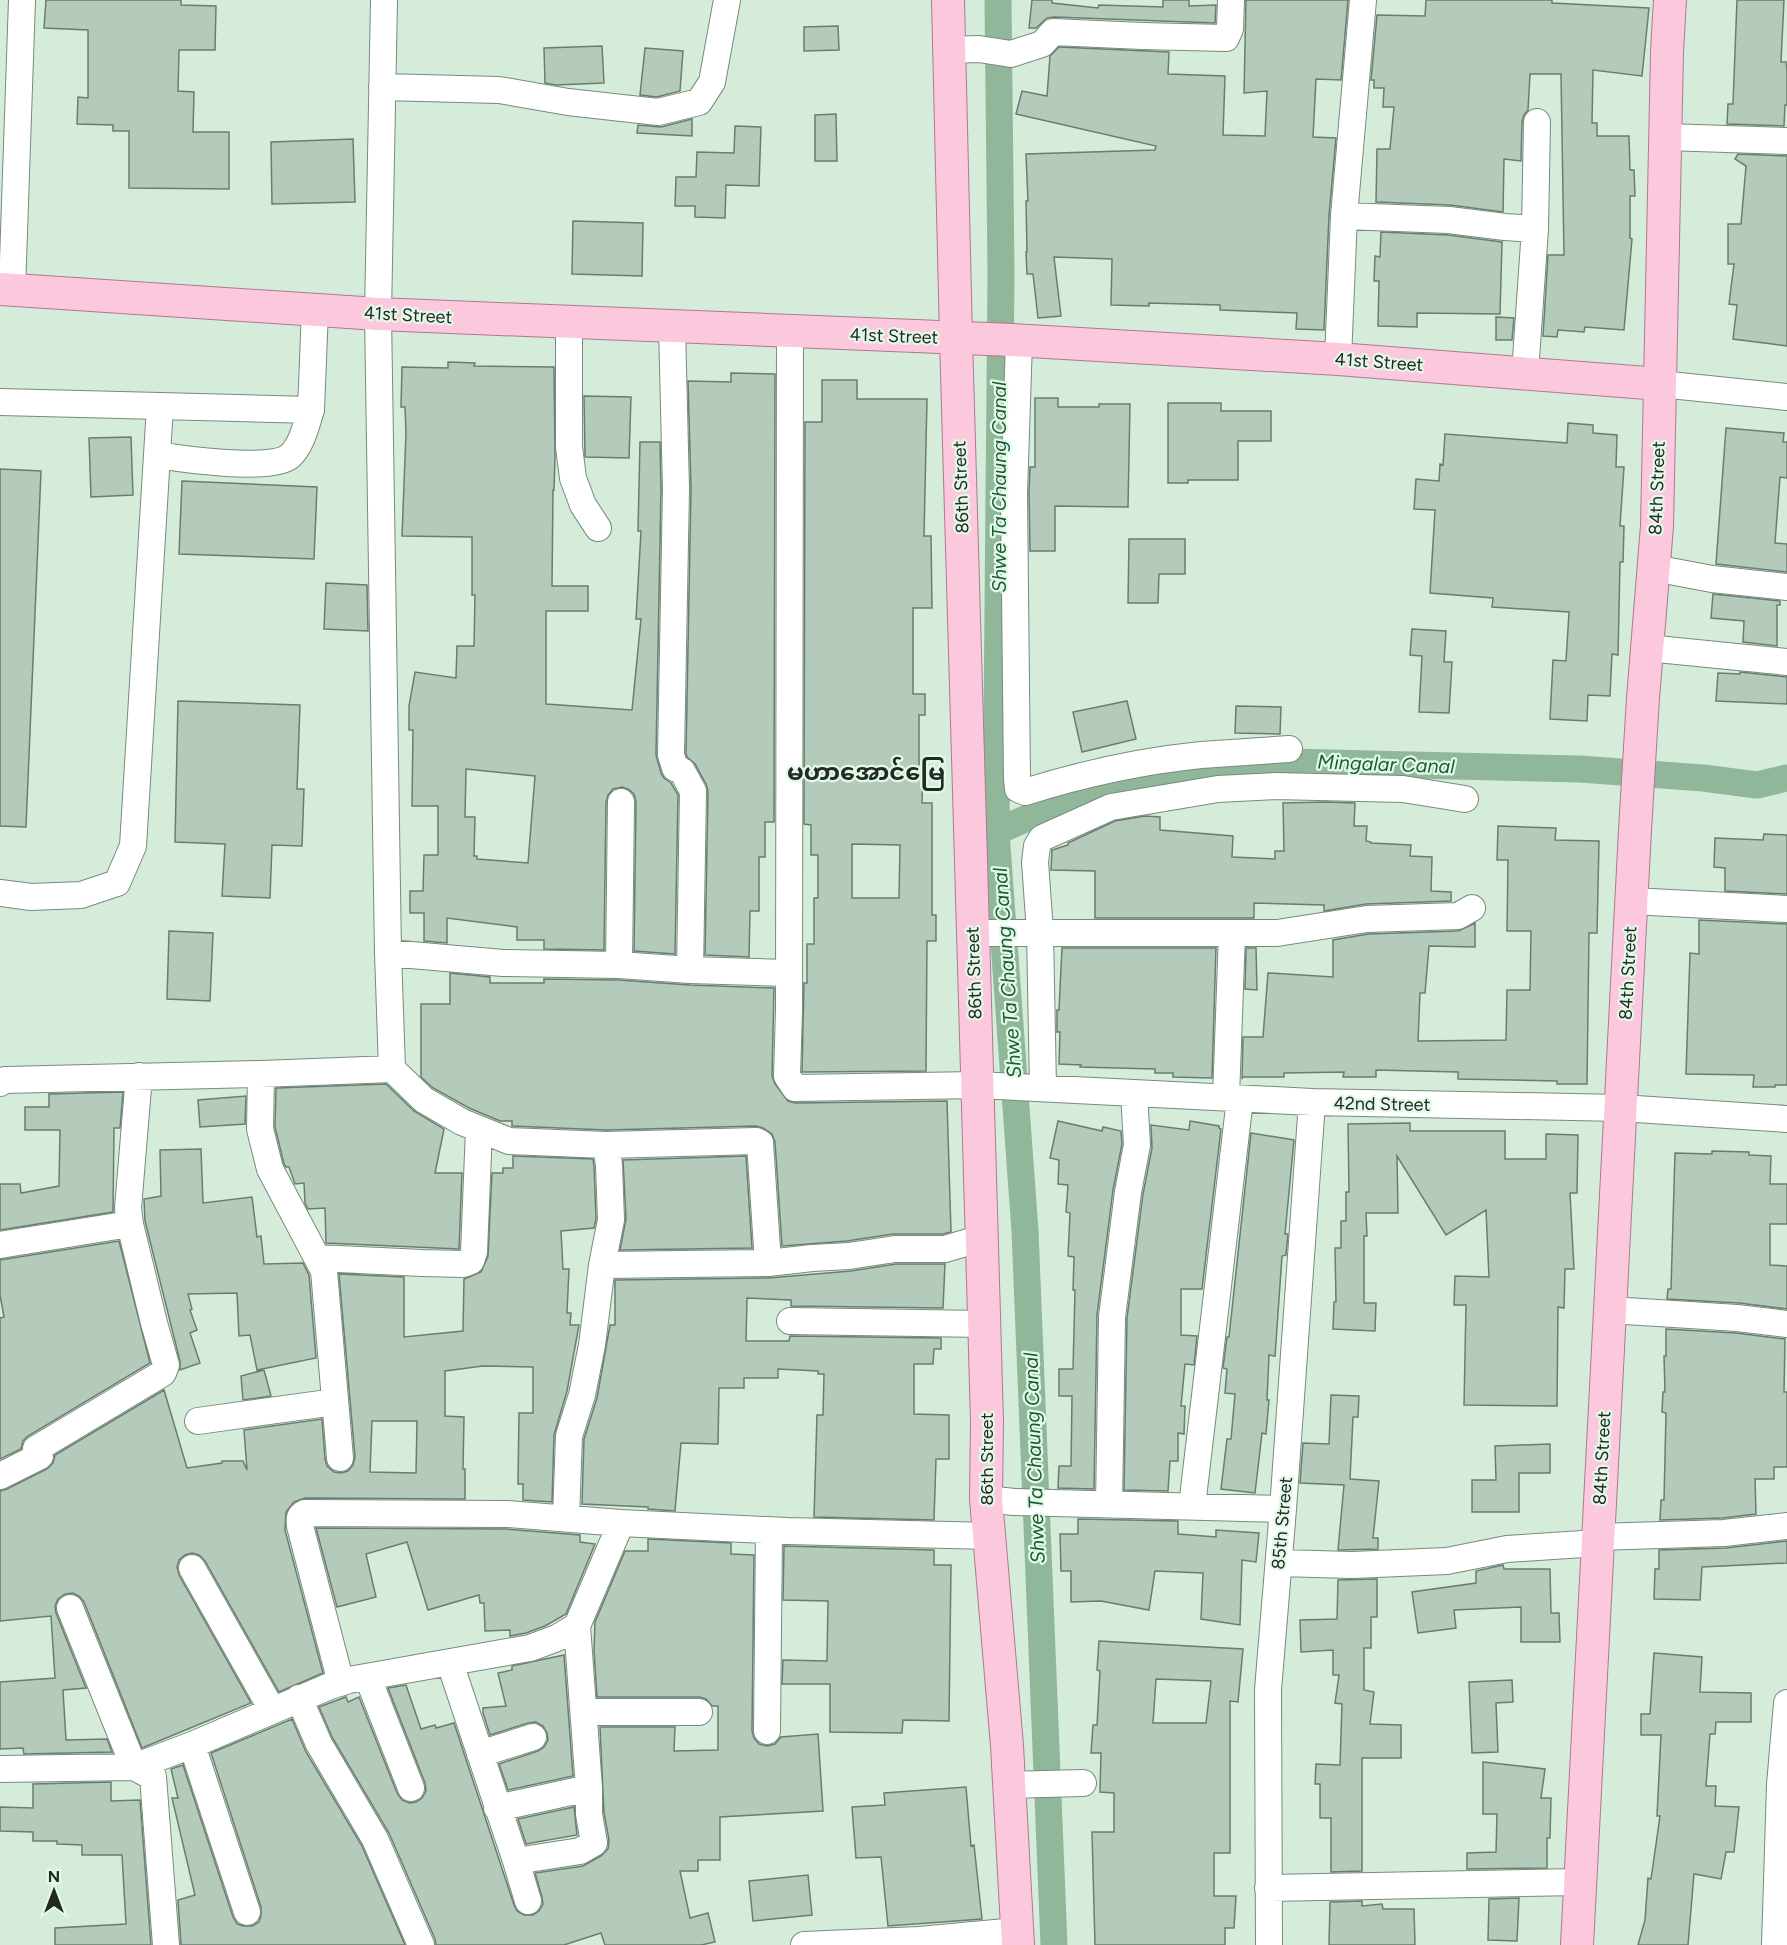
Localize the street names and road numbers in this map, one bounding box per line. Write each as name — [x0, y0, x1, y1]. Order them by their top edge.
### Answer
street label: 41st Street — [363, 302, 453, 328]
street label: 41st Street — [849, 323, 939, 349]
street label: 41st Street — [1334, 348, 1424, 376]
street label: 86th Street — [948, 440, 974, 534]
street label: 84th Street — [1644, 440, 1670, 535]
street label: 84th Street — [1615, 925, 1641, 1020]
street label: 86th Street — [961, 926, 987, 1020]
street label: 42nd Street — [1333, 1092, 1431, 1116]
street label: 84th Street — [1589, 1410, 1615, 1505]
street label: 86th Street — [976, 1412, 998, 1505]
street label: 85th Street — [1267, 1475, 1297, 1570]

